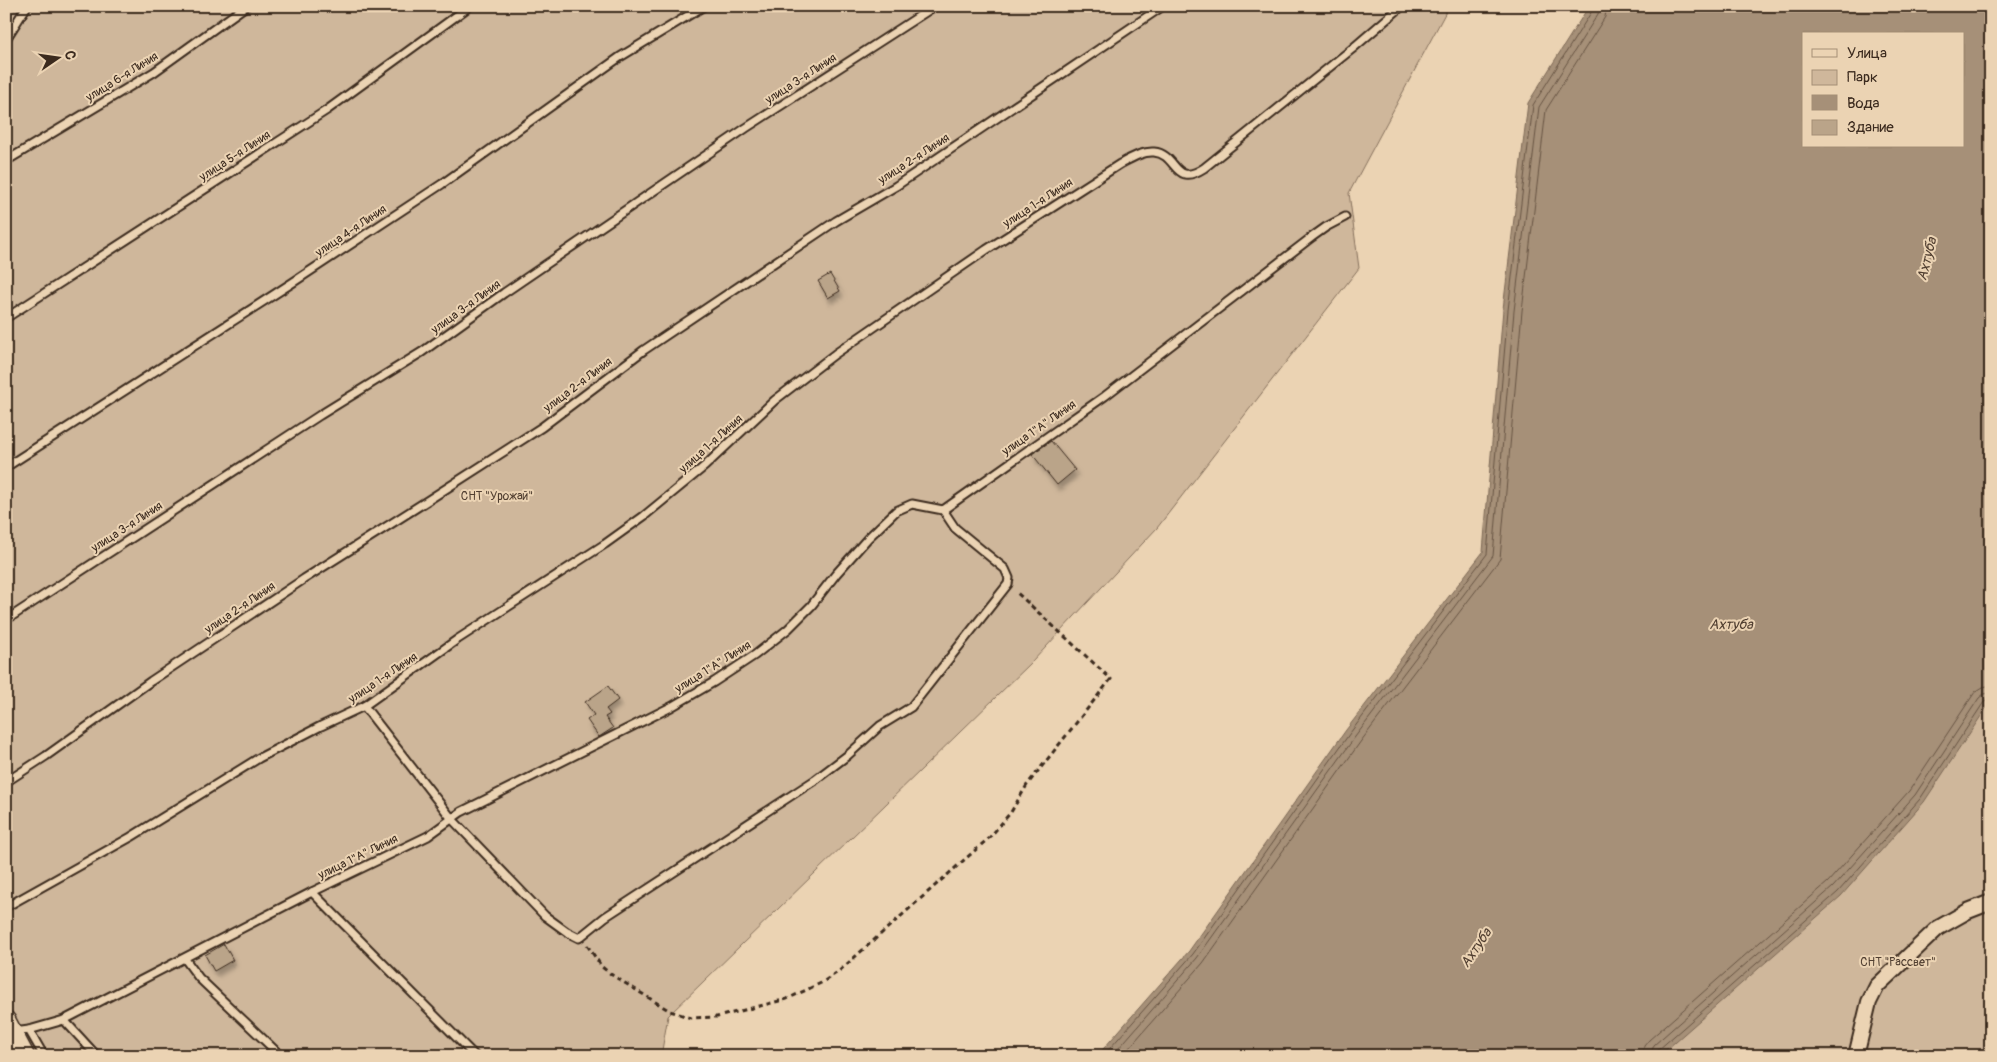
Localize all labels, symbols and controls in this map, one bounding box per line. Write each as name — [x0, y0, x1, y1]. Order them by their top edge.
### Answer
north arrow — [32, 32, 82, 82]
legend — [1802, 32, 1964, 148]
text: Улица — [1847, 44, 1887, 63]
text: С — [61, 49, 80, 62]
street label: улица 6-я Линия — [82, 49, 161, 106]
street label: улица 3-я Линия — [762, 50, 840, 108]
text: Парк — [1847, 68, 1878, 87]
text: Вода — [1847, 94, 1880, 113]
text: Здание — [1847, 118, 1894, 137]
street label: улица 5-я Линия — [196, 127, 274, 185]
street label: улица 2-я Линия — [875, 130, 953, 188]
street label: улица 1-я Линия — [1000, 175, 1076, 232]
street label: улица 4-я Линия — [312, 202, 390, 261]
water label: Ахтуба — [1913, 234, 1941, 282]
street label: улица 3-я Линия — [428, 277, 504, 338]
street label: улица 2-я Линия — [540, 354, 616, 416]
street label: улица 1"А" Линия — [998, 397, 1079, 460]
street label: улица 1-я Линия — [675, 411, 746, 477]
park label: СНТ "Урожай" — [461, 489, 533, 504]
street label: улица 3-я Линия — [88, 498, 166, 556]
street label: улица 2-я Линия — [201, 579, 279, 638]
water label: Ахтуба — [1709, 616, 1754, 633]
street label: улица 1"А" Линия — [671, 637, 754, 697]
street label: улица 1-я Линия — [345, 649, 421, 707]
street label: улица 1"А" Линия — [315, 831, 401, 883]
water label: Ахтуба — [1457, 924, 1496, 971]
park label: СНТ "Рассвет" — [1860, 955, 1936, 970]

